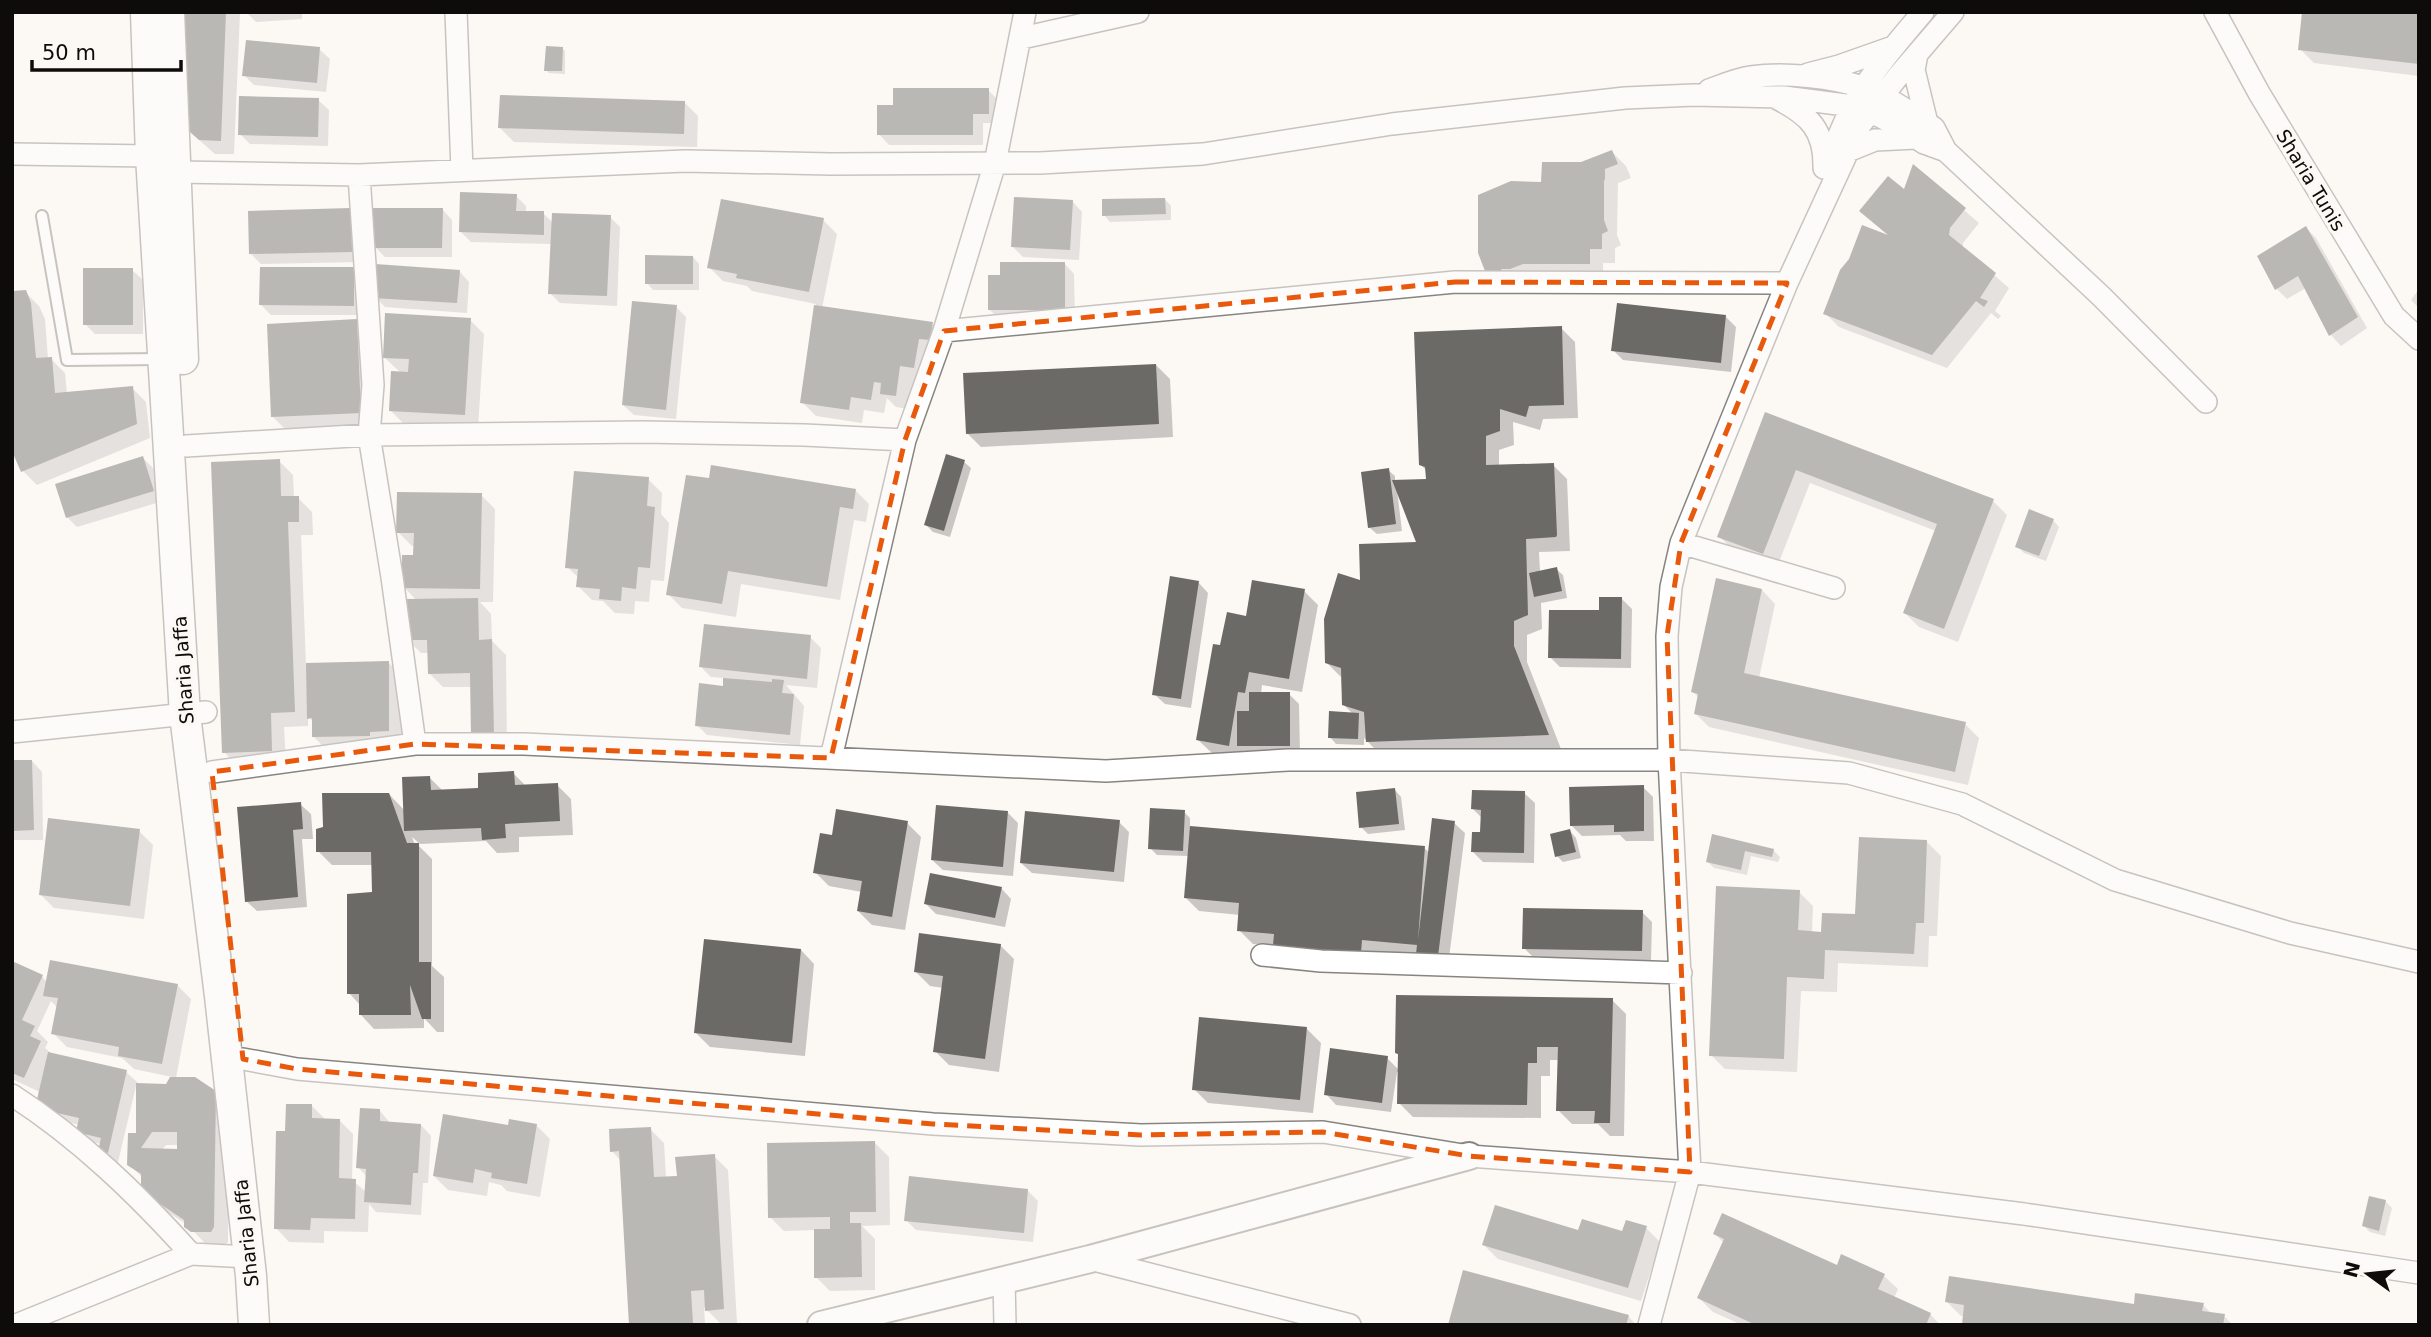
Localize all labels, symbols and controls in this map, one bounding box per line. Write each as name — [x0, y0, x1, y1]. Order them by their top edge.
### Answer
scale bar — [32, 28, 180, 72]
text: 50 m — [42, 41, 96, 65]
street label: Sharia Tunis — [2272, 125, 2350, 235]
street label: Sharia Jaffa — [168, 615, 198, 725]
street label: Sharia Jaffa — [229, 1178, 263, 1288]
north arrow — [2333, 1239, 2403, 1309]
text: N — [2339, 1259, 2364, 1280]

